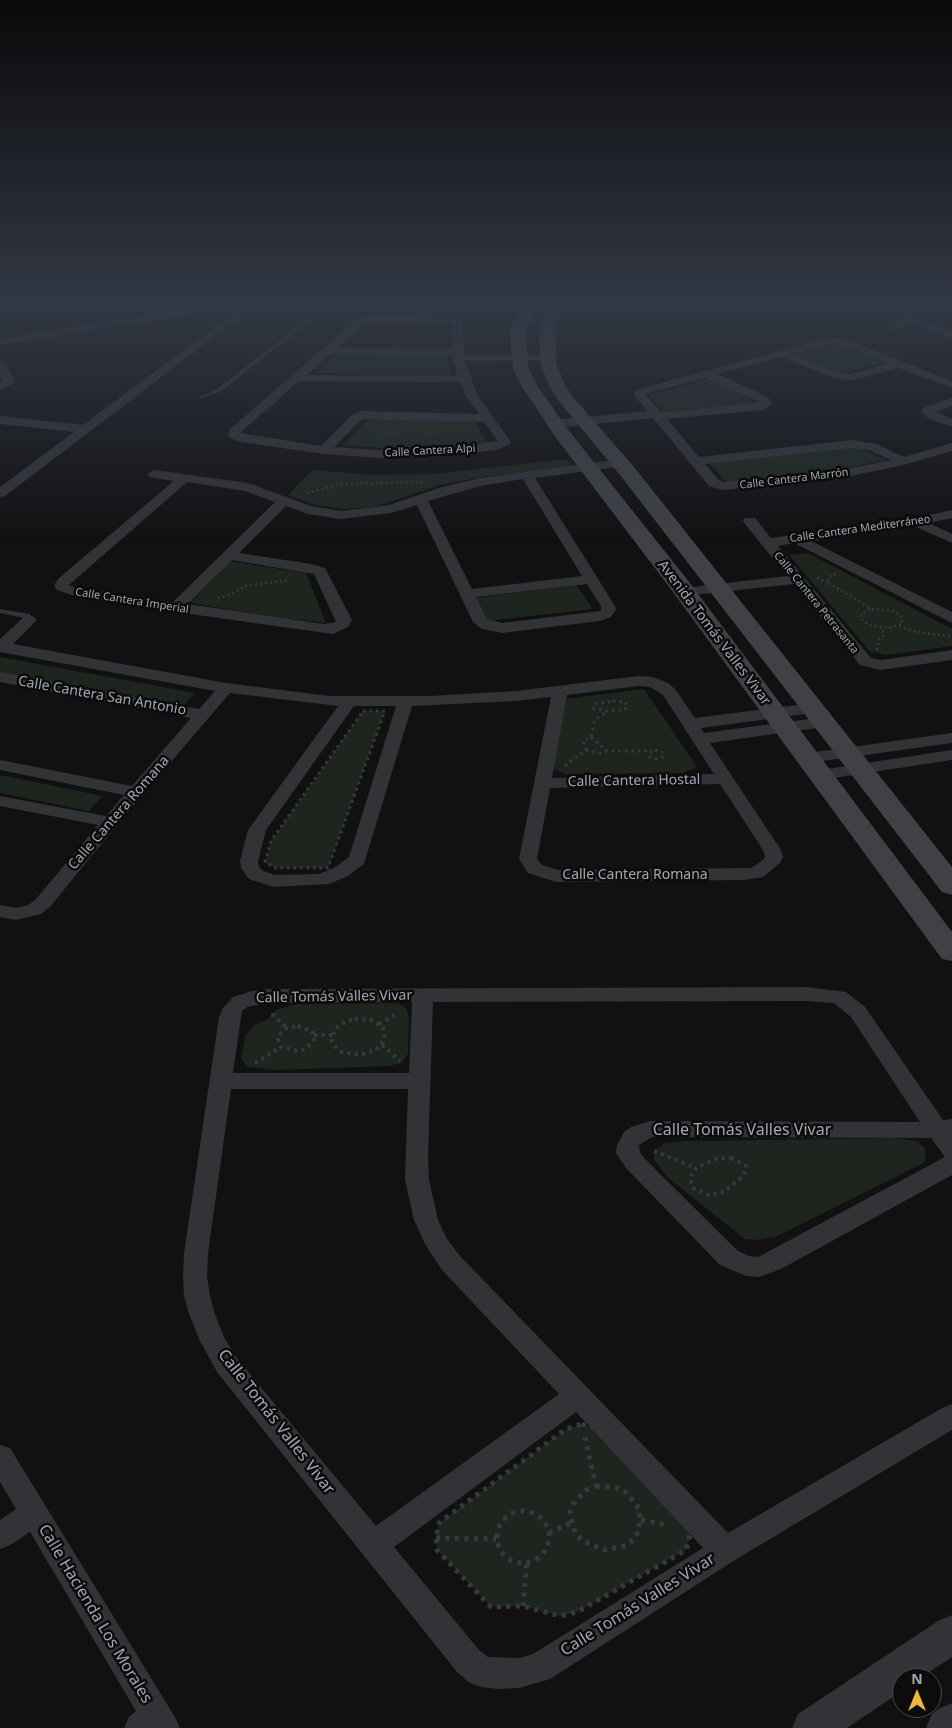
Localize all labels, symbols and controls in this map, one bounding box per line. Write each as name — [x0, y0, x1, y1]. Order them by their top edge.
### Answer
street label: Calle Cantera Alpi — [384, 442, 476, 460]
street label: Calle Cantera Marrón — [739, 466, 849, 492]
street label: Calle Cantera Mediterráneo — [789, 513, 931, 545]
street label: Calle Cantera Petrasanta — [771, 549, 861, 657]
street label: Avenida Tomás Valles Vivar — [654, 557, 774, 709]
street label: Calle Cantera Imperial — [74, 586, 190, 616]
street label: Calle Cantera San Antonio — [17, 673, 187, 719]
street label: Calle Cantera Romana — [65, 753, 173, 873]
street label: Calle Cantera Hostal — [567, 771, 701, 791]
street label: Calle Cantera Romana — [562, 867, 708, 883]
street label: Calle Tomás Valles Vivar — [256, 987, 412, 1007]
street label: Calle Tomás Valles Vivar — [653, 1120, 831, 1140]
street label: Calle Tomás Valles Vivar — [213, 1346, 339, 1498]
street label: Calle Hacienda Los Morales — [34, 1521, 156, 1707]
street label: Calle Tomás Valles Vivar — [557, 1550, 719, 1660]
north arrow — [892, 1668, 942, 1718]
text: N — [911, 1669, 923, 1688]

